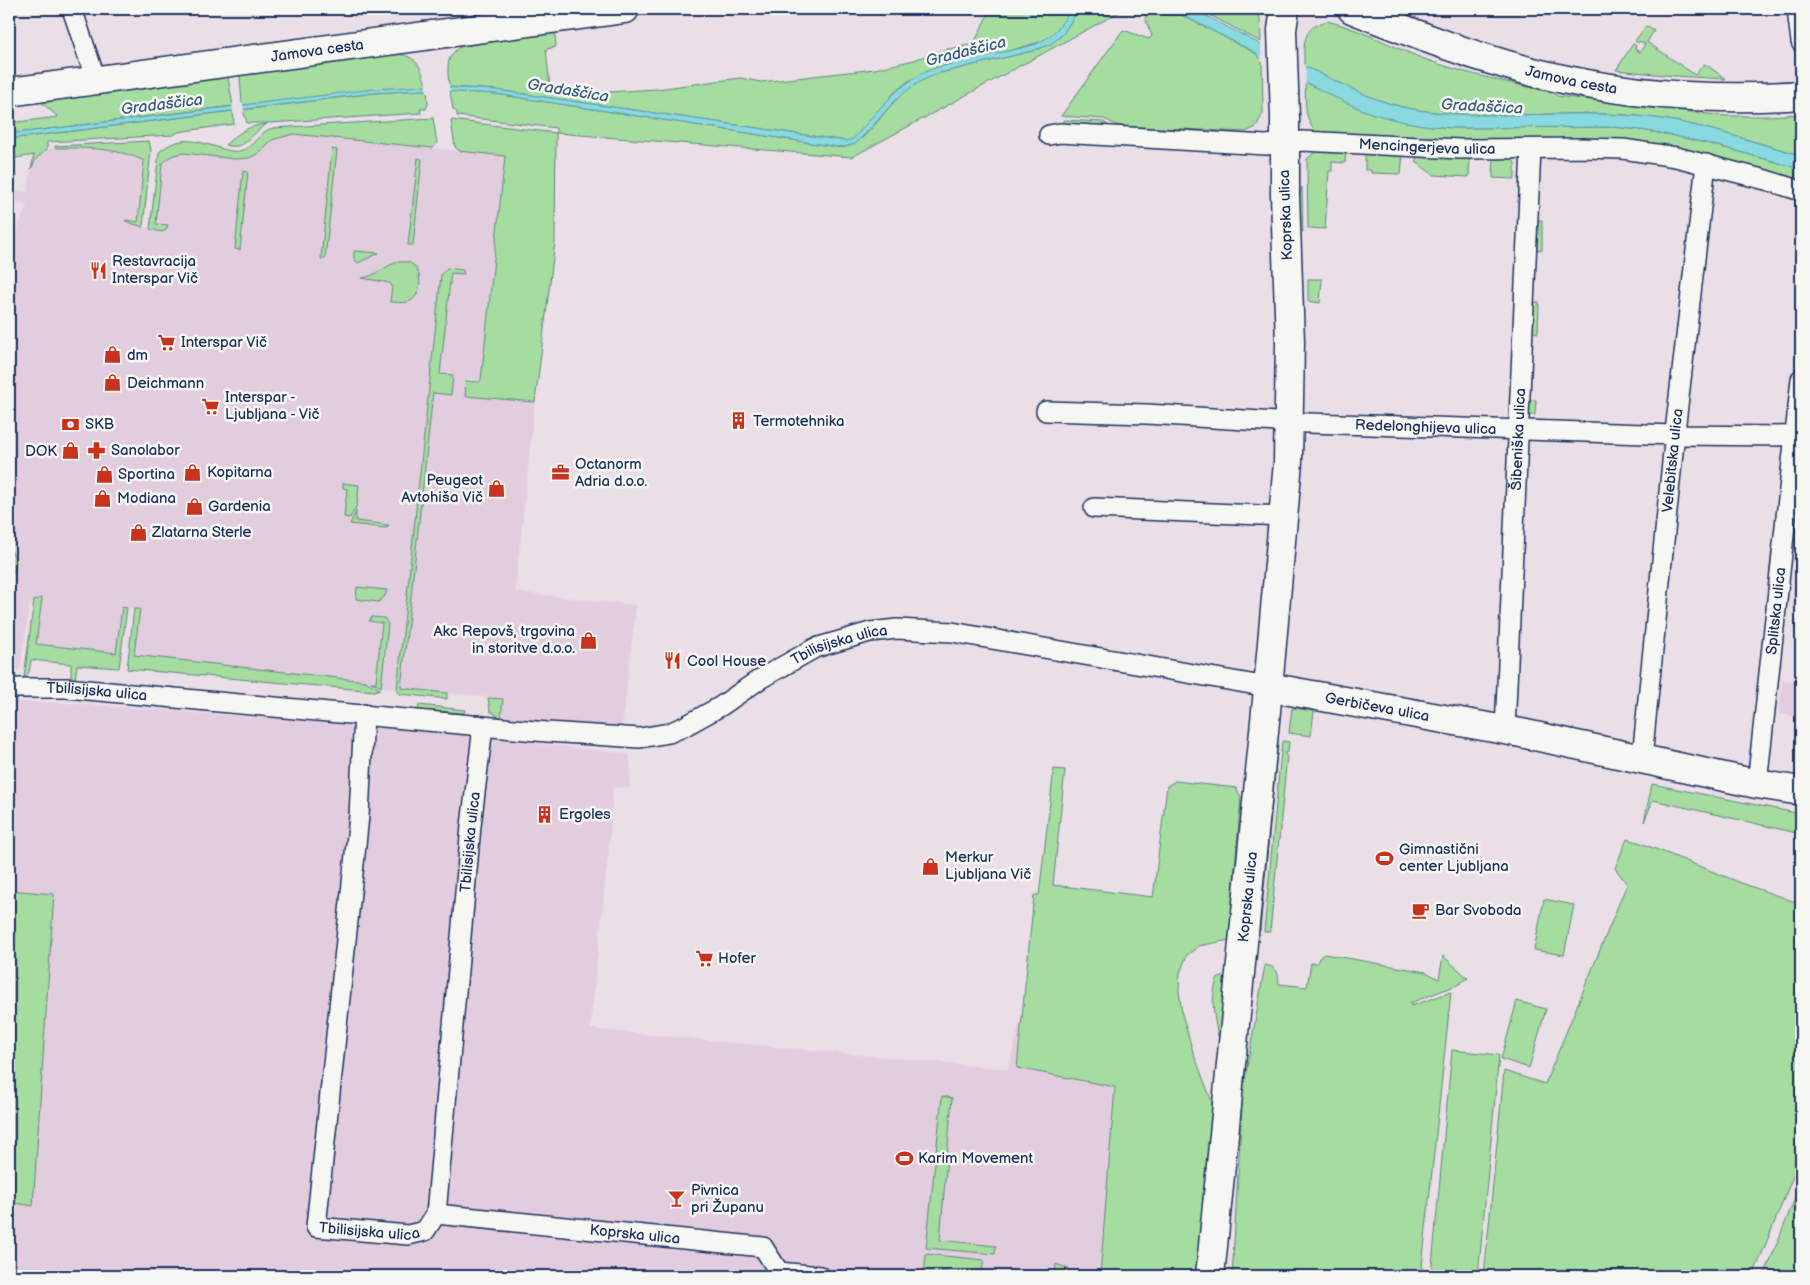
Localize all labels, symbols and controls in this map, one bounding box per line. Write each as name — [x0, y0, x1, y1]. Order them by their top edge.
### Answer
water label: Gradaščica — [924, 33, 1008, 71]
street label: Jamova cesta — [270, 35, 365, 66]
street label: Jamova cesta — [1523, 61, 1619, 98]
water label: Gradaščica — [526, 75, 610, 107]
water label: Gradaščica — [120, 91, 204, 119]
water label: Gradaščica — [1440, 95, 1524, 119]
street label: Mencingerjeva ulica — [1358, 134, 1496, 159]
street label: Koprska ulica — [1275, 169, 1297, 261]
place label: Restavracija Interspar Vič — [112, 252, 198, 288]
restaurant icon: Restavracija Interspar Vič — [88, 260, 108, 280]
supermarket icon: Interspar Vič — [157, 332, 177, 352]
place label: Interspar Vič — [181, 333, 267, 352]
shop icon: dm — [103, 345, 123, 365]
place label: dm — [127, 346, 148, 365]
shop icon: Deichmann — [103, 373, 123, 393]
place label: Deichmann — [127, 374, 204, 393]
place label: Interspar - Ljubljana - Vič — [225, 388, 320, 424]
street label: Šibeniška ulica — [1506, 388, 1530, 491]
supermarket icon: Interspar - Ljubljana - Vič — [201, 396, 221, 416]
street label: Velebitska ulica — [1657, 408, 1687, 513]
building icon: Termotehnika — [729, 411, 749, 431]
place label: Termotehnika — [753, 412, 844, 431]
bank icon: SKB — [61, 414, 81, 434]
place label: SKB — [85, 415, 114, 434]
street label: Redelonghijeva ulica — [1355, 415, 1497, 439]
pharmacy icon: Sanolabor — [87, 440, 107, 460]
shop icon: DOK — [61, 441, 81, 461]
place label: Sanolabor — [111, 441, 180, 460]
place label: DOK — [25, 442, 57, 461]
place label: Octanorm Adria d.o.o. — [575, 455, 647, 491]
shop icon: Kopitarna — [183, 462, 203, 482]
place label: Kopitarna — [207, 463, 272, 482]
office icon: Octanorm Adria d.o.o. — [551, 463, 571, 483]
shop icon: Sportina — [94, 464, 114, 484]
place label: Sportina — [118, 465, 175, 484]
place label: Peugeot Avtohiša Vič — [401, 471, 483, 507]
shop icon: Peugeot Avtohiša Vič — [487, 479, 507, 499]
shop icon: Modiana — [93, 488, 113, 508]
place label: Modiana — [117, 489, 176, 508]
shop icon: Gardenia — [184, 496, 204, 516]
place label: Gardenia — [208, 497, 271, 516]
shop icon: Zlatarna Sterle — [128, 522, 148, 542]
place label: Zlatarna Sterle — [151, 523, 251, 542]
street label: Splitska ulica — [1762, 566, 1790, 656]
street label: Tbilisijska ulica — [787, 621, 888, 669]
place label: Akc Repovš, trgovina in storitve d.o.o. — [433, 622, 575, 658]
shop icon: Akc Repovš, trgovina in storitve d.o.o. — [579, 630, 599, 650]
restaurant icon: Cool House — [663, 651, 683, 671]
place label: Cool House — [687, 652, 766, 671]
street label: Tbilisijska ulica — [46, 679, 148, 705]
street label: Gerbičeva ulica — [1323, 688, 1431, 726]
street label: Tbilisijska ulica — [456, 791, 485, 893]
building icon: Ergoles — [535, 804, 555, 824]
place label: Ergoles — [559, 805, 611, 824]
place label: Gimnastični center Ljubljana — [1399, 840, 1509, 876]
place label: Merkur Ljubljana Vič — [945, 848, 1031, 884]
sports icon: Gimnastični center Ljubljana — [1375, 848, 1395, 868]
street label: Koprska ulica — [1234, 851, 1262, 943]
shop icon: Merkur Ljubljana Vič — [921, 856, 941, 876]
cafe icon: Bar Svoboda — [1411, 900, 1431, 920]
place label: Bar Svoboda — [1435, 901, 1522, 920]
supermarket icon: Hofer — [694, 948, 714, 968]
place label: Hofer — [718, 949, 756, 968]
sports icon: Karim Movement — [894, 1148, 914, 1168]
place label: Karim Movement — [918, 1149, 1033, 1168]
place label: Pivnica pri Županu — [691, 1181, 764, 1217]
bar icon: Pivnica pri Županu — [667, 1189, 687, 1209]
street label: Tbilisijska ulica — [318, 1218, 422, 1245]
street label: Koprska ulica — [589, 1220, 681, 1248]

